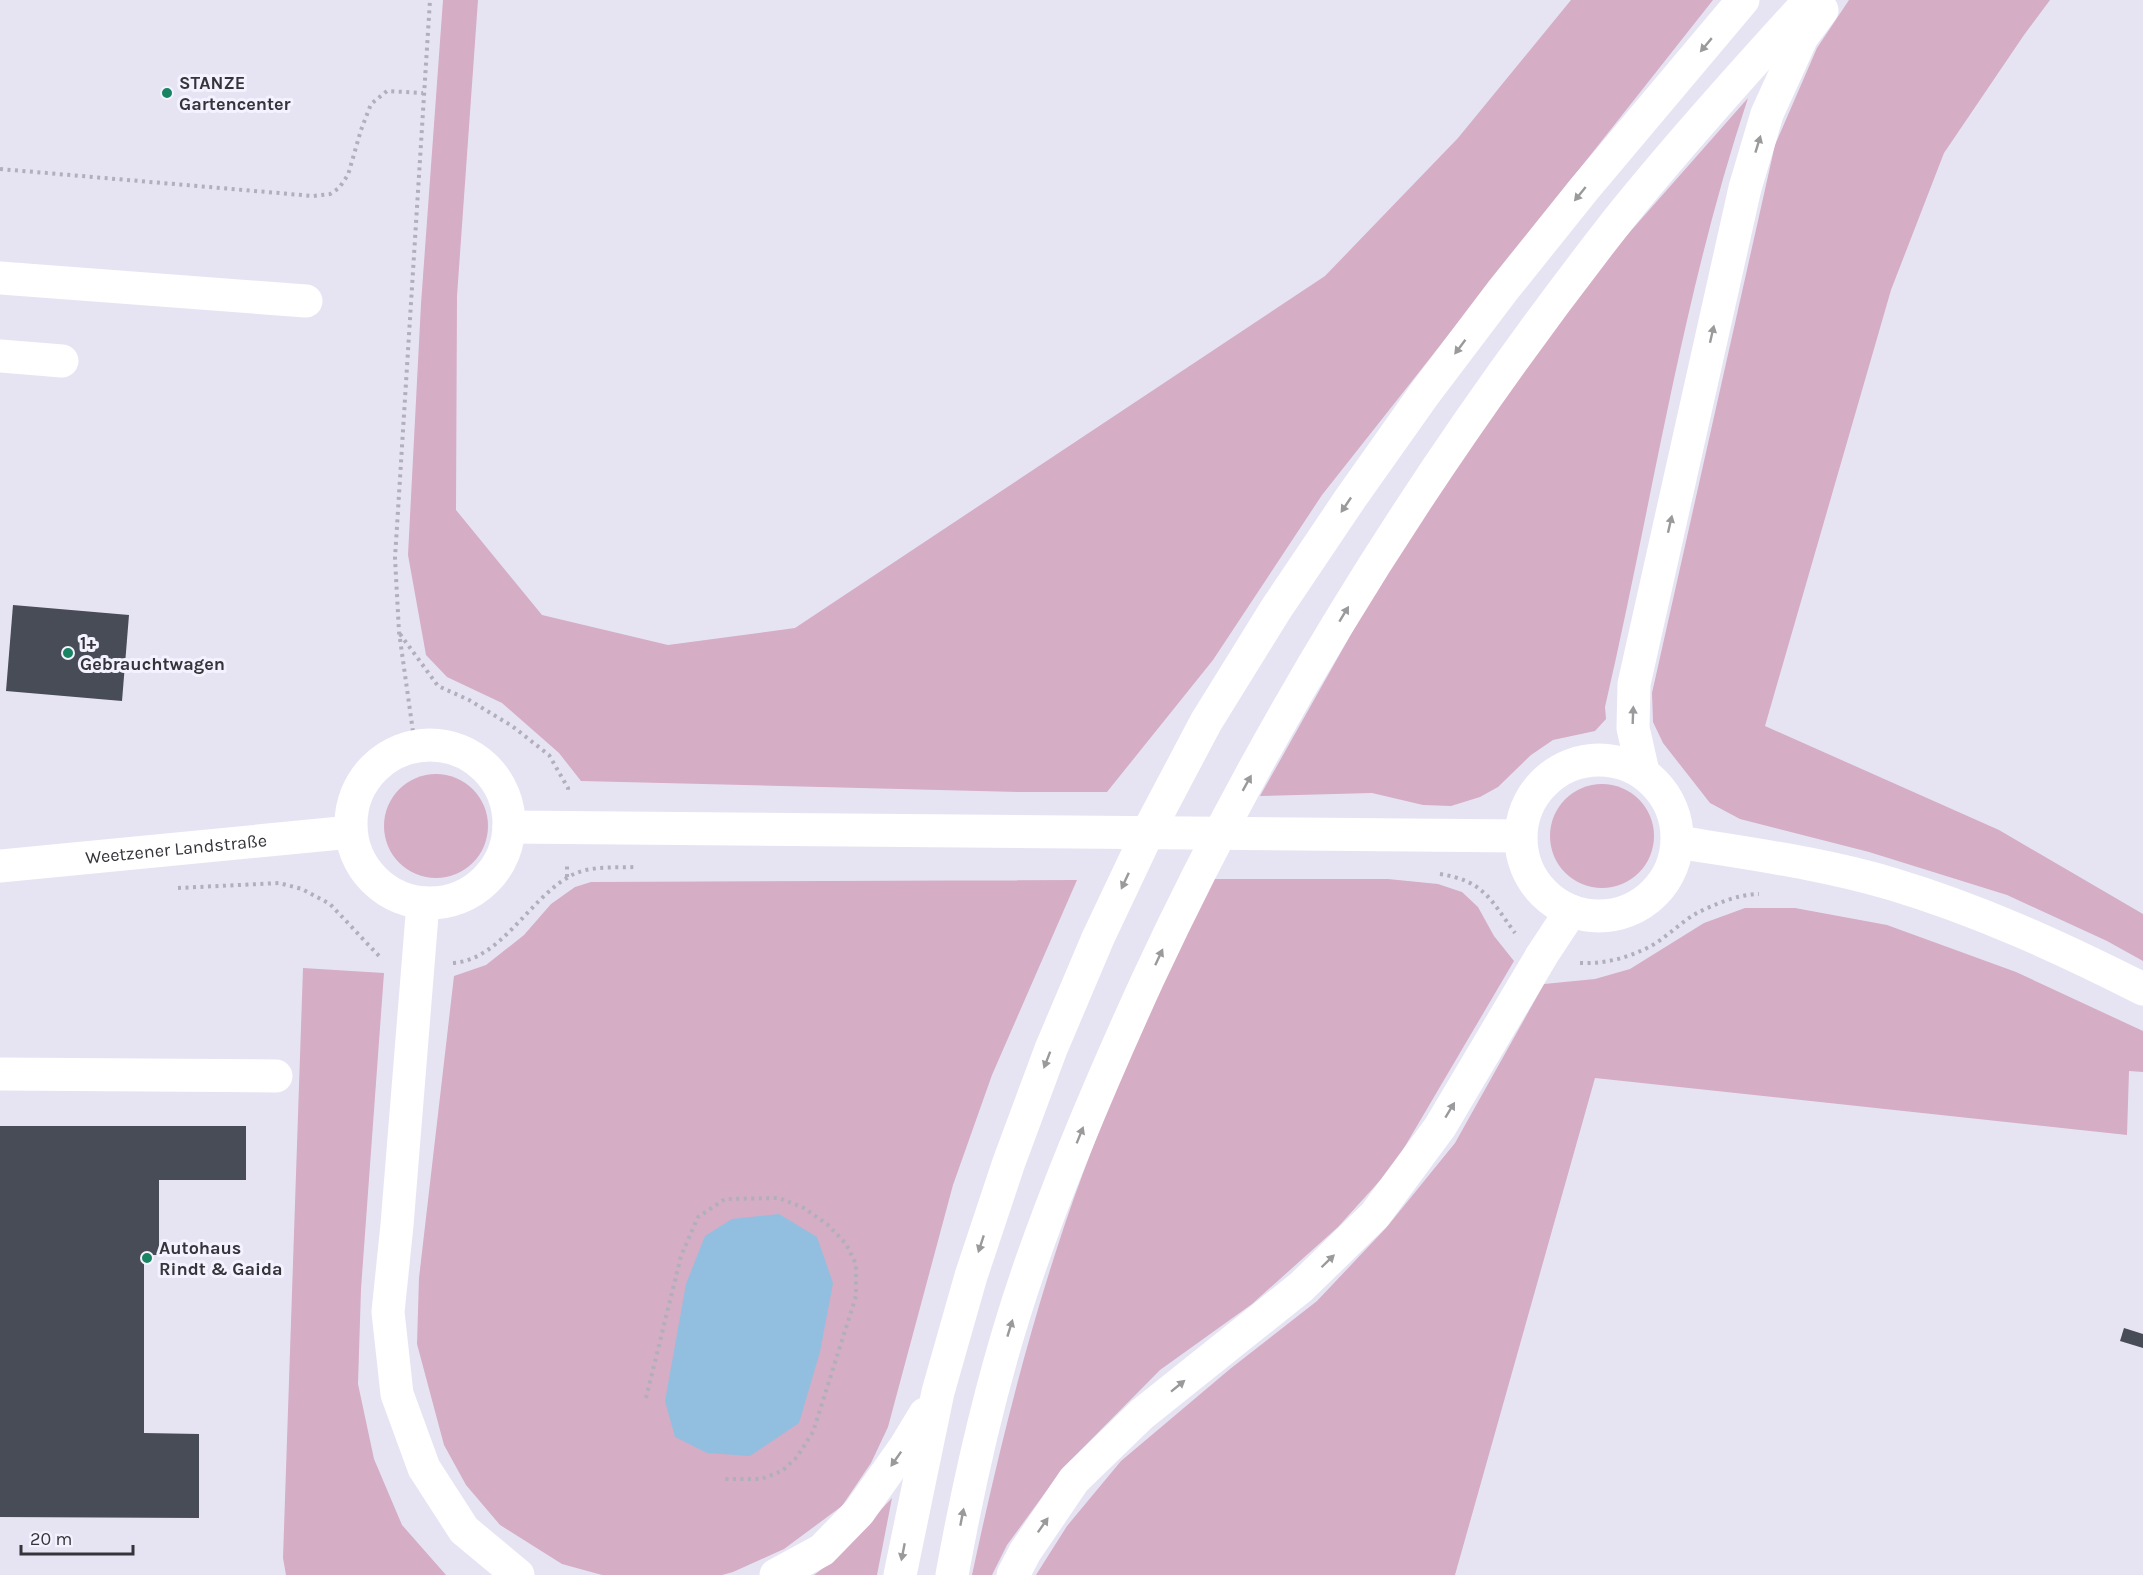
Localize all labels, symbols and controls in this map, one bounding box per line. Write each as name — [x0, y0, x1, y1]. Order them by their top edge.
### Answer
one-way arrow — [1699, 37, 1712, 53]
place label: STANZE Gartencenter — [179, 72, 291, 115]
marker: STANZE Gartencenter — [160, 86, 174, 100]
one-way arrow — [1754, 135, 1763, 153]
one-way arrow — [1574, 186, 1587, 202]
one-way arrow — [1708, 324, 1717, 343]
one-way arrow — [1454, 340, 1466, 355]
one-way arrow — [1340, 497, 1351, 514]
one-way arrow — [1665, 515, 1675, 533]
one-way arrow — [1338, 606, 1349, 622]
place label: 1+ Gebrauchtwagen — [80, 632, 225, 675]
marker: 1+ Gebrauchtwagen — [61, 646, 75, 660]
one-way arrow — [1628, 705, 1638, 724]
one-way arrow — [1241, 774, 1251, 791]
street label: Weetzener Landstraße — [84, 829, 268, 869]
one-way arrow — [1120, 873, 1130, 891]
one-way arrow — [1154, 948, 1163, 965]
one-way arrow — [1042, 1051, 1051, 1069]
one-way arrow — [1444, 1102, 1455, 1118]
one-way arrow — [1076, 1126, 1085, 1144]
one-way arrow — [976, 1235, 986, 1253]
place label: Autohaus Rindt & Gaida — [159, 1237, 283, 1280]
marker: Autohaus Rindt & Gaida — [140, 1251, 154, 1265]
one-way arrow — [1320, 1254, 1335, 1268]
one-way arrow — [1006, 1319, 1015, 1337]
one-way arrow — [1170, 1379, 1186, 1392]
one-way arrow — [890, 1451, 902, 1467]
one-way arrow — [958, 1508, 967, 1527]
one-way arrow — [1037, 1517, 1048, 1533]
scale bar — [21, 1518, 134, 1556]
text: 20 m — [30, 1528, 72, 1550]
one-way arrow — [898, 1543, 907, 1562]

